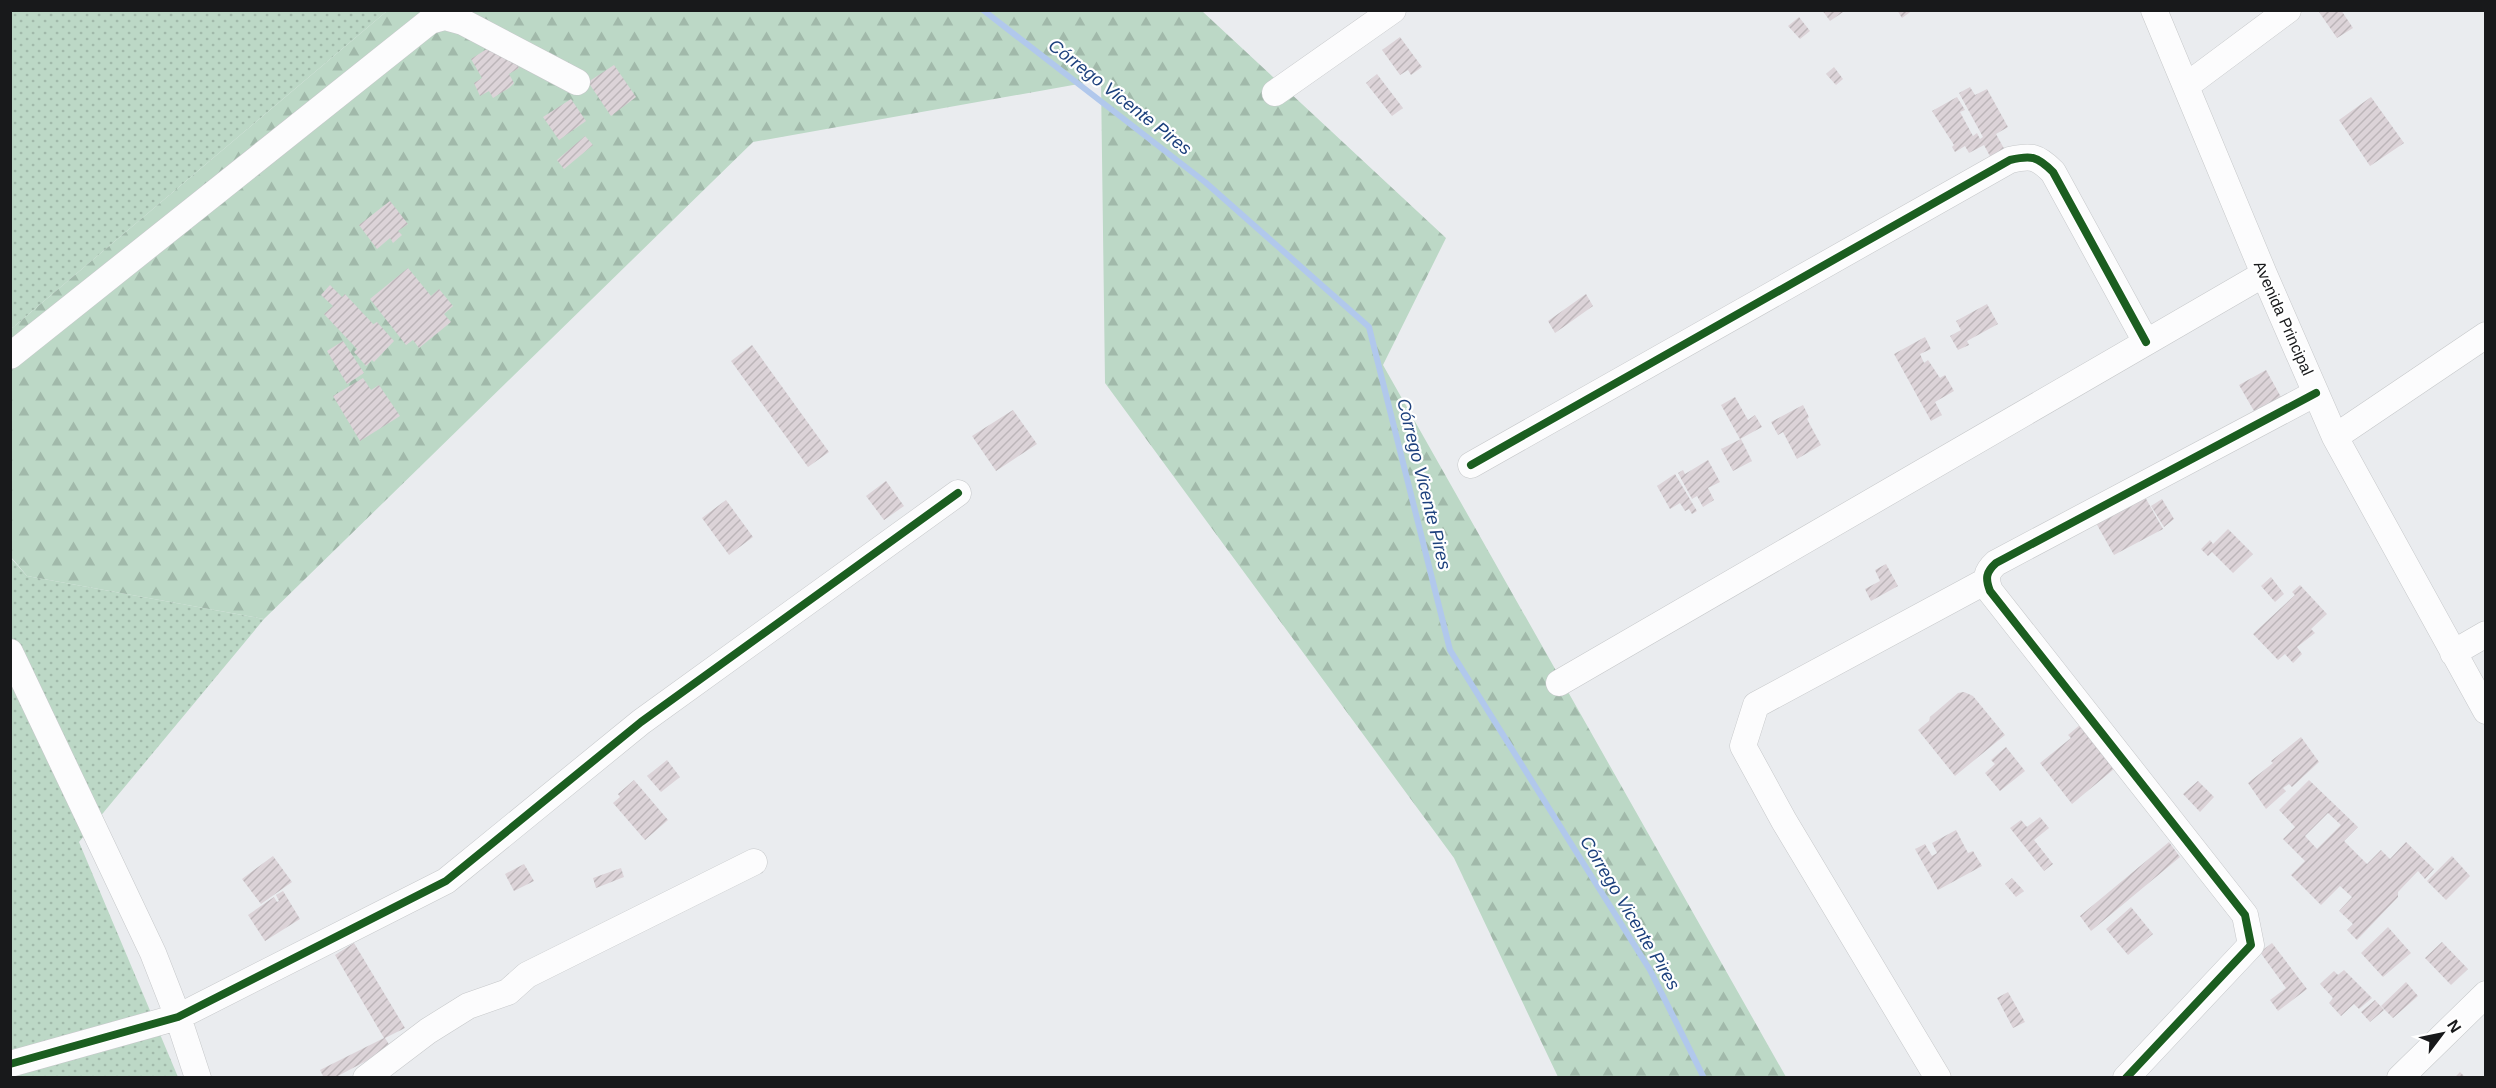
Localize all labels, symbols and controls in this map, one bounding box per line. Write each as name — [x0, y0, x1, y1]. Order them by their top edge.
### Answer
water label: Córrego Vicente Pires — [1045, 35, 1195, 159]
street label: Avenida Principal — [2251, 258, 2316, 378]
water label: Córrego Vicente Pires — [1393, 396, 1455, 572]
water label: Córrego Vicente Pires — [1576, 833, 1684, 993]
north arrow — [2412, 1004, 2472, 1064]
text: N — [2444, 1017, 2465, 1036]

